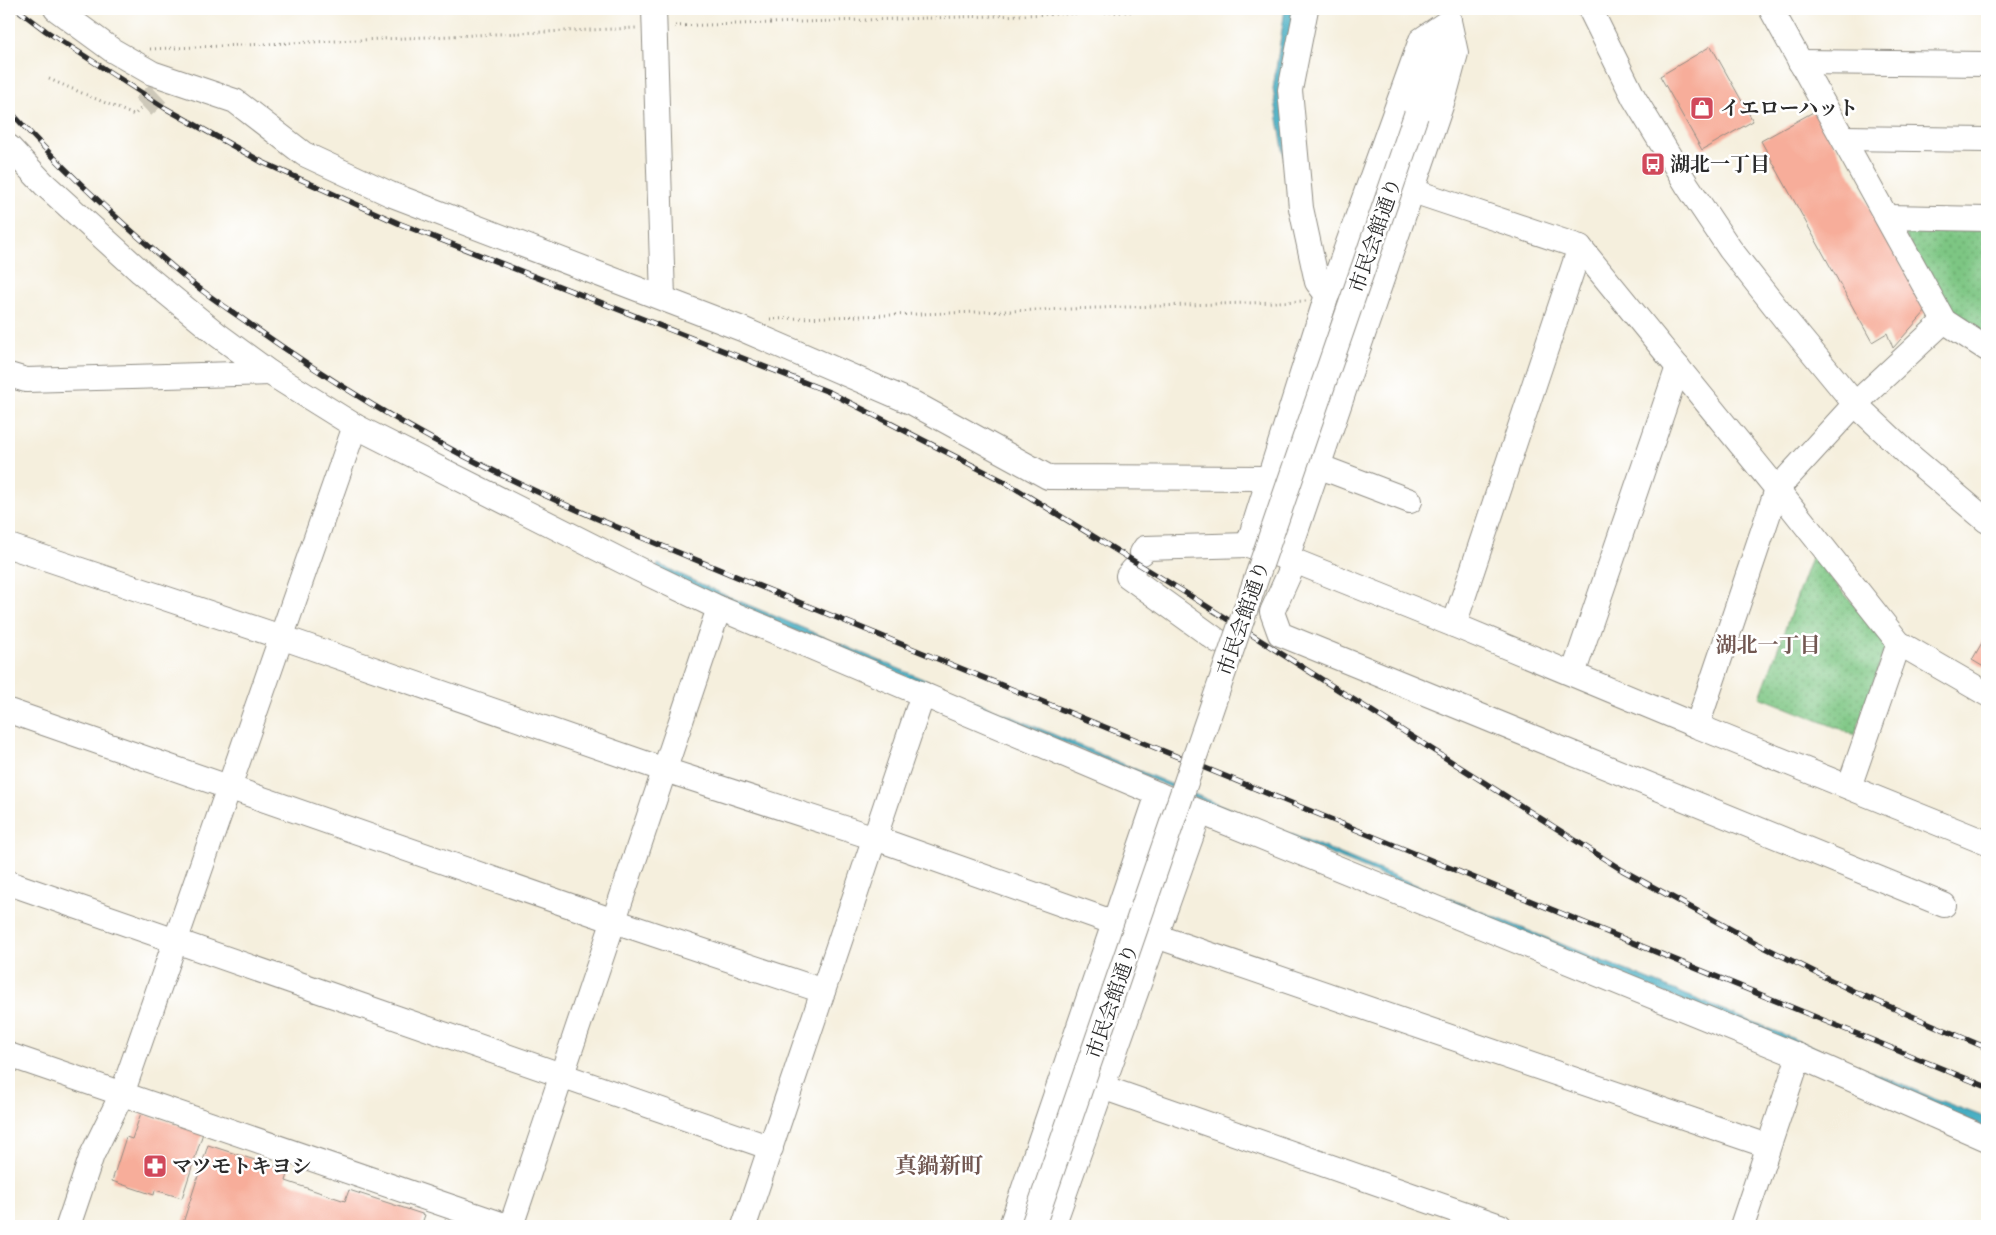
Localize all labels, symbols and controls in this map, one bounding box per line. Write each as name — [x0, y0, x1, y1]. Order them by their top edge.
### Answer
shop icon: イエローハット — [1689, 95, 1715, 121]
place label: イエローハット — [1720, 97, 1858, 122]
bus stop icon: 湖北一丁目 — [1640, 151, 1666, 177]
place label: 湖北一丁目 — [1670, 153, 1770, 178]
street label: 市民会館通り — [1345, 175, 1408, 296]
street label: 市民会館通り — [1213, 558, 1276, 679]
district label: 湖北一丁目 — [1716, 633, 1821, 660]
street label: 市民会館通り — [1082, 941, 1145, 1062]
pharmacy icon: マツモトキヨシ — [142, 1153, 168, 1179]
district label: 真鍋新町 — [895, 1153, 983, 1181]
place label: マツモトキヨシ — [172, 1155, 311, 1180]

